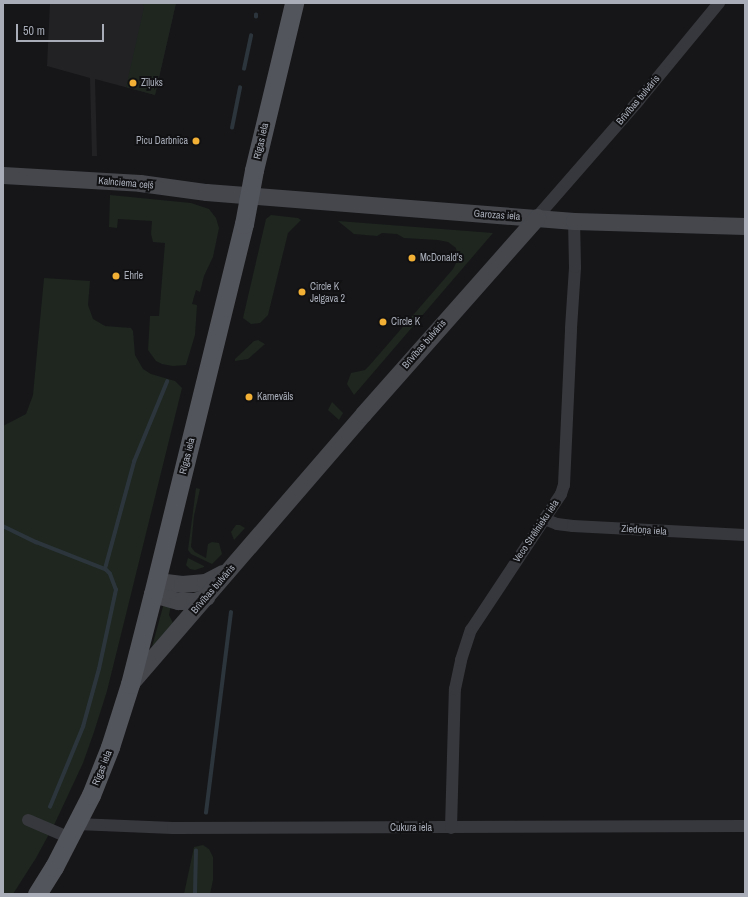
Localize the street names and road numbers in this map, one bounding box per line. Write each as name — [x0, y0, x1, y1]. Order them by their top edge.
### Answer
street label: Brīvības bulvāris — [614, 73, 662, 127]
street label: Rīgas iela — [251, 122, 271, 160]
street label: Kalnciema ceļš — [98, 175, 154, 191]
street label: Garozas iela — [473, 207, 521, 223]
street label: Brīvības bulvāris — [399, 317, 449, 371]
street label: Rīgas iela — [177, 437, 197, 475]
street label: Veco Strēlnieku iela — [511, 497, 561, 565]
street label: Ziedoņa iela — [621, 522, 667, 538]
street label: Brīvības bulvāris — [188, 562, 238, 616]
street label: Rīgas iela — [90, 749, 114, 787]
street label: Cukura iela — [390, 822, 432, 834]

